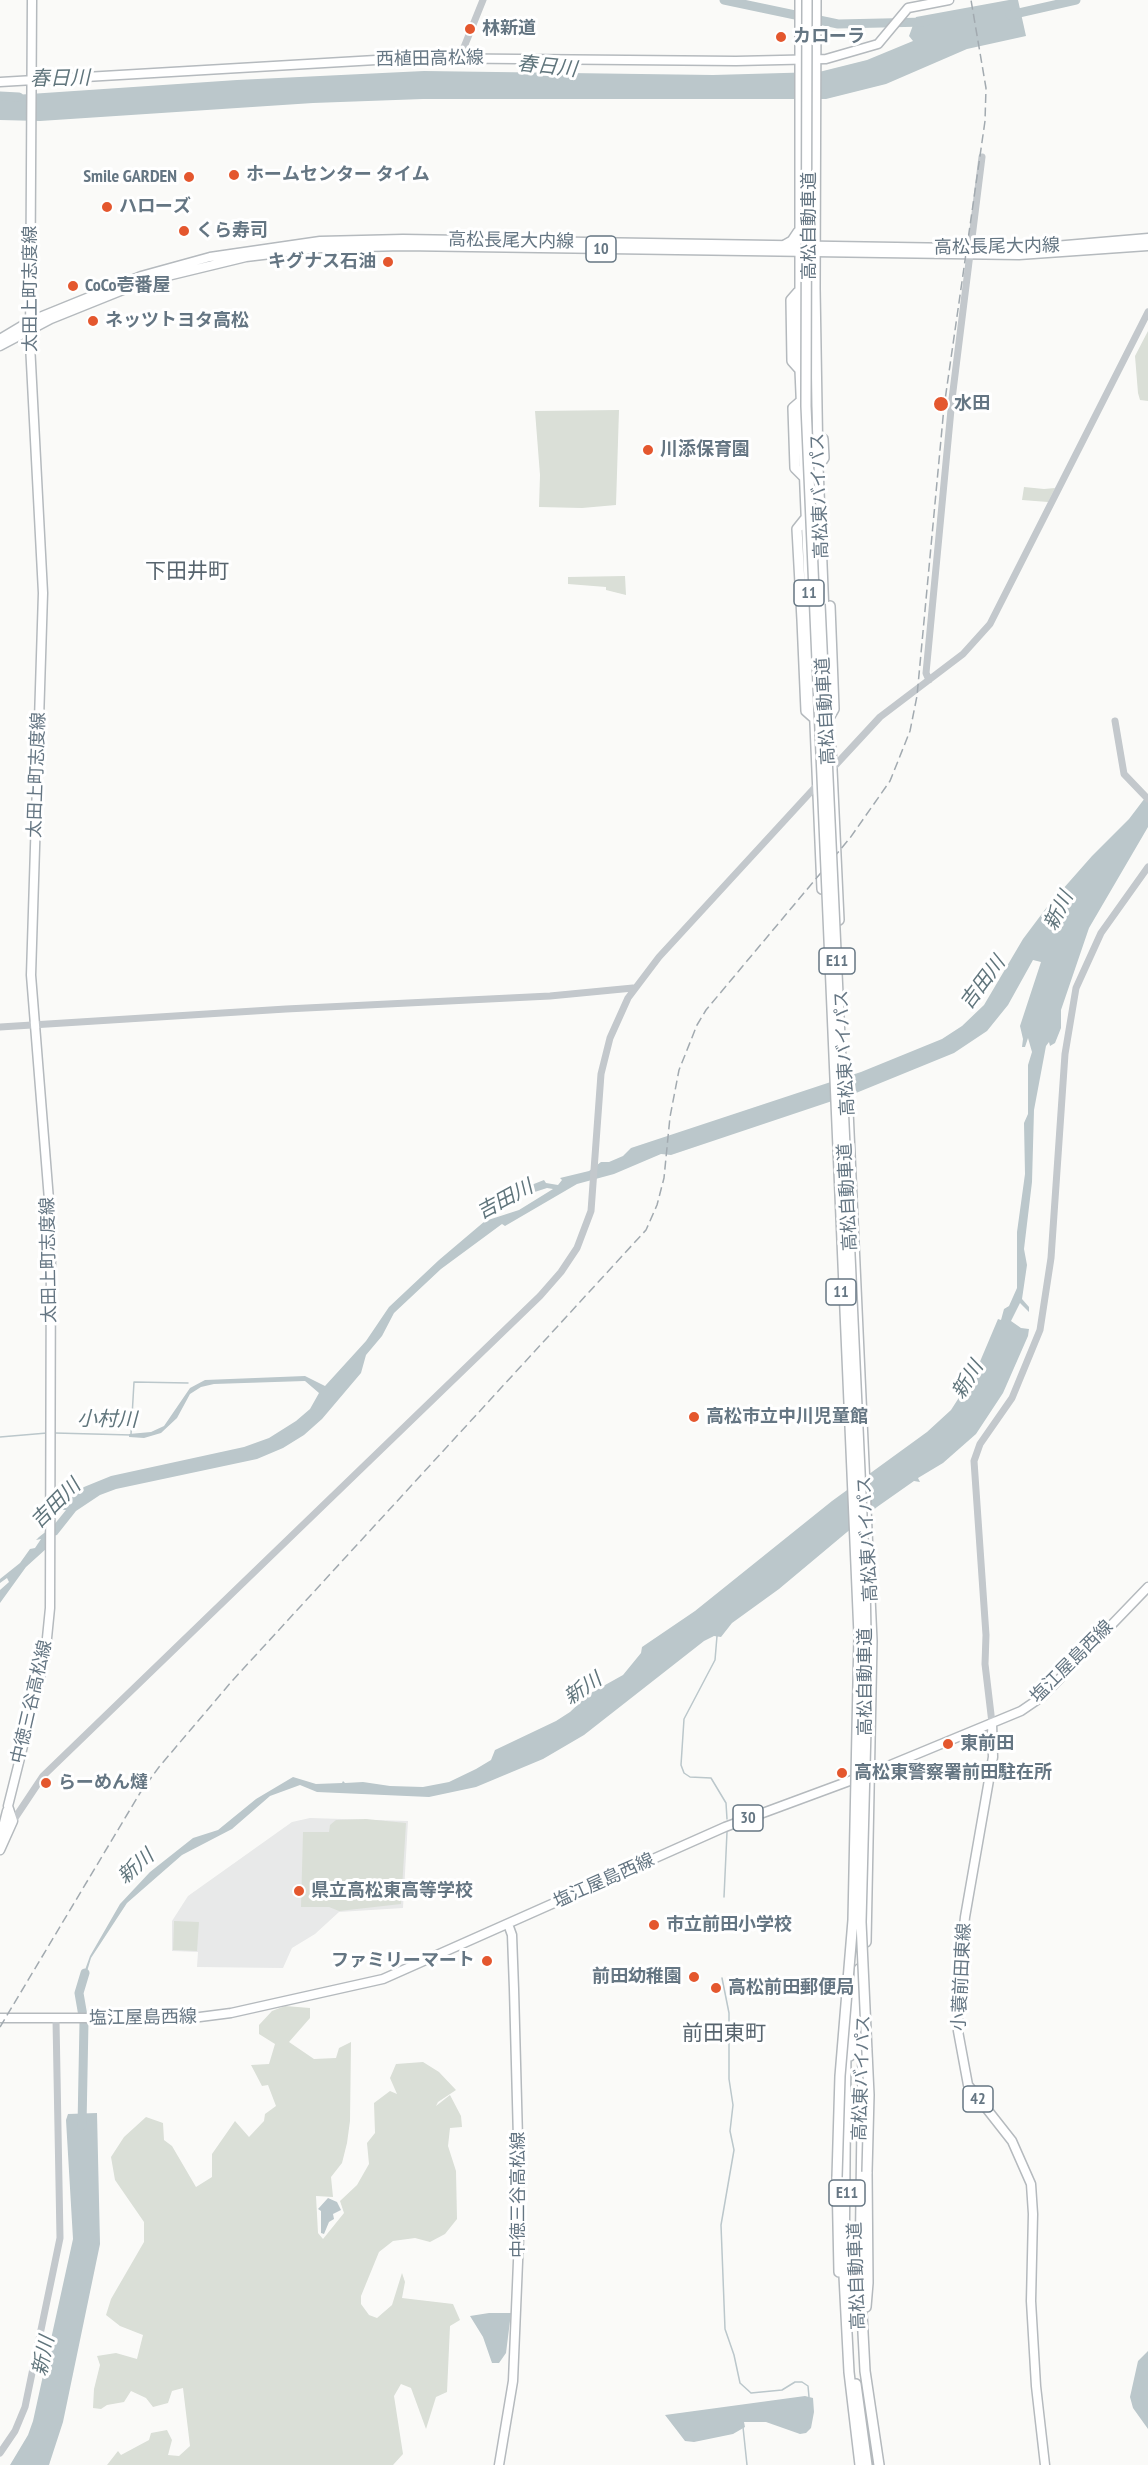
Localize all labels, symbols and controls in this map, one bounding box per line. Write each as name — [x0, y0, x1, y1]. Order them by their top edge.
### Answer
place label: 林新道 — [482, 18, 536, 40]
marker: 林新道 — [463, 22, 477, 36]
place label: カローラ — [793, 26, 865, 48]
marker: カローラ — [774, 30, 788, 44]
street label: 西植田高松線 — [376, 47, 484, 71]
water label: 春日川 — [516, 52, 578, 82]
water label: 春日川 — [30, 66, 90, 92]
place label: ホームセンター タイム — [246, 164, 430, 186]
place label: Smile GARDEN — [83, 166, 177, 188]
marker: ホームセンター タイム — [227, 168, 241, 182]
marker: Smile GARDEN — [182, 170, 196, 184]
street label: 高松自動車道 — [799, 172, 821, 280]
place label: ハローズ — [119, 196, 191, 218]
marker: ハローズ — [100, 200, 114, 214]
place label: くら寿司 — [196, 220, 268, 242]
marker: くら寿司 — [177, 224, 191, 238]
street label: 太田上町志度線 — [20, 226, 42, 352]
street label: 高松長尾大内線 — [448, 229, 574, 253]
street label: 高松長尾大内線 — [934, 235, 1060, 259]
road number: 10 — [586, 236, 616, 262]
place label: キグナス石油 — [268, 251, 376, 273]
marker: キグナス石油 — [381, 255, 395, 269]
place label: CoCo壱番屋 — [85, 275, 170, 297]
marker: CoCo壱番屋 — [66, 279, 80, 293]
place label: ネッツトヨタ高松 — [105, 310, 249, 332]
marker: ネッツトヨタ高松 — [86, 314, 100, 328]
place label: 水田 — [954, 393, 990, 415]
marker: 水田 — [932, 395, 950, 413]
street label: 高松東バイパス — [807, 433, 833, 559]
place label: 川添保育園 — [660, 439, 750, 461]
marker: 川添保育園 — [641, 443, 655, 457]
district label: 下田井町 — [145, 559, 229, 585]
road number: 11 — [794, 580, 824, 606]
street label: 高松自動車道 — [812, 657, 840, 765]
street label: 太田上町志度線 — [24, 712, 50, 838]
water label: 新川 — [1039, 888, 1079, 934]
road number: E11 — [819, 948, 855, 974]
water label: 吉田川 — [955, 952, 1011, 1014]
street label: 高松東バイパス — [831, 990, 859, 1116]
street label: 高松自動車道 — [834, 1143, 862, 1251]
water label: 吉田川 — [473, 1175, 537, 1225]
street label: 太田上町志度線 — [37, 1197, 61, 1323]
road number: 11 — [826, 1279, 856, 1305]
water label: 新川 — [947, 1357, 989, 1403]
place label: 高松市立中川児童館 — [706, 1406, 868, 1428]
water label: 小村川 — [77, 1407, 137, 1433]
marker: 高松市立中川児童館 — [687, 1410, 701, 1424]
water label: 吉田川 — [26, 1474, 86, 1534]
street label: 高松東バイパス — [854, 1476, 882, 1602]
street label: 塩江屋島西線 — [1026, 1616, 1118, 1708]
street label: 高松自動車道 — [855, 1628, 877, 1736]
street label: 中徳三谷高松線 — [7, 1638, 57, 1766]
water label: 新川 — [560, 1668, 606, 1710]
place label: 東前田 — [960, 1733, 1014, 1755]
marker: 東前田 — [941, 1737, 955, 1751]
place label: 高松東警察署前田駐在所 — [854, 1762, 1052, 1784]
marker: 高松東警察署前田駐在所 — [835, 1766, 849, 1780]
place label: らーめん燵 — [58, 1772, 148, 1794]
marker: らーめん燵 — [39, 1776, 53, 1790]
road number: 30 — [733, 1805, 763, 1831]
water label: 新川 — [113, 1845, 159, 1889]
street label: 塩江屋島西線 — [550, 1849, 658, 1913]
place label: 県立高松東高等学校 — [311, 1880, 473, 1902]
marker: 県立高松東高等学校 — [292, 1884, 306, 1898]
place label: 市立前田小学校 — [666, 1914, 792, 1936]
marker: 市立前田小学校 — [647, 1918, 661, 1932]
street label: 小蓑前田東線 — [948, 1923, 976, 2031]
place label: ファミリーマート — [331, 1950, 475, 1972]
marker: ファミリーマート — [480, 1954, 494, 1968]
place label: 前田幼稚園 — [592, 1966, 682, 1988]
marker: 前田幼稚園 — [687, 1970, 701, 1984]
place label: 高松前田郵便局 — [728, 1977, 854, 1999]
marker: 高松前田郵便局 — [709, 1981, 723, 1995]
street label: 塩江屋島西線 — [89, 2006, 197, 2030]
street label: 高松東バイパス — [849, 2015, 875, 2141]
district label: 前田東町 — [682, 2021, 766, 2047]
road number: 42 — [963, 2086, 993, 2112]
street label: 中徳三谷高松線 — [508, 2132, 530, 2258]
road number: E11 — [829, 2180, 865, 2206]
street label: 高松自動車道 — [844, 2222, 870, 2330]
water label: 新川 — [28, 2334, 60, 2378]

